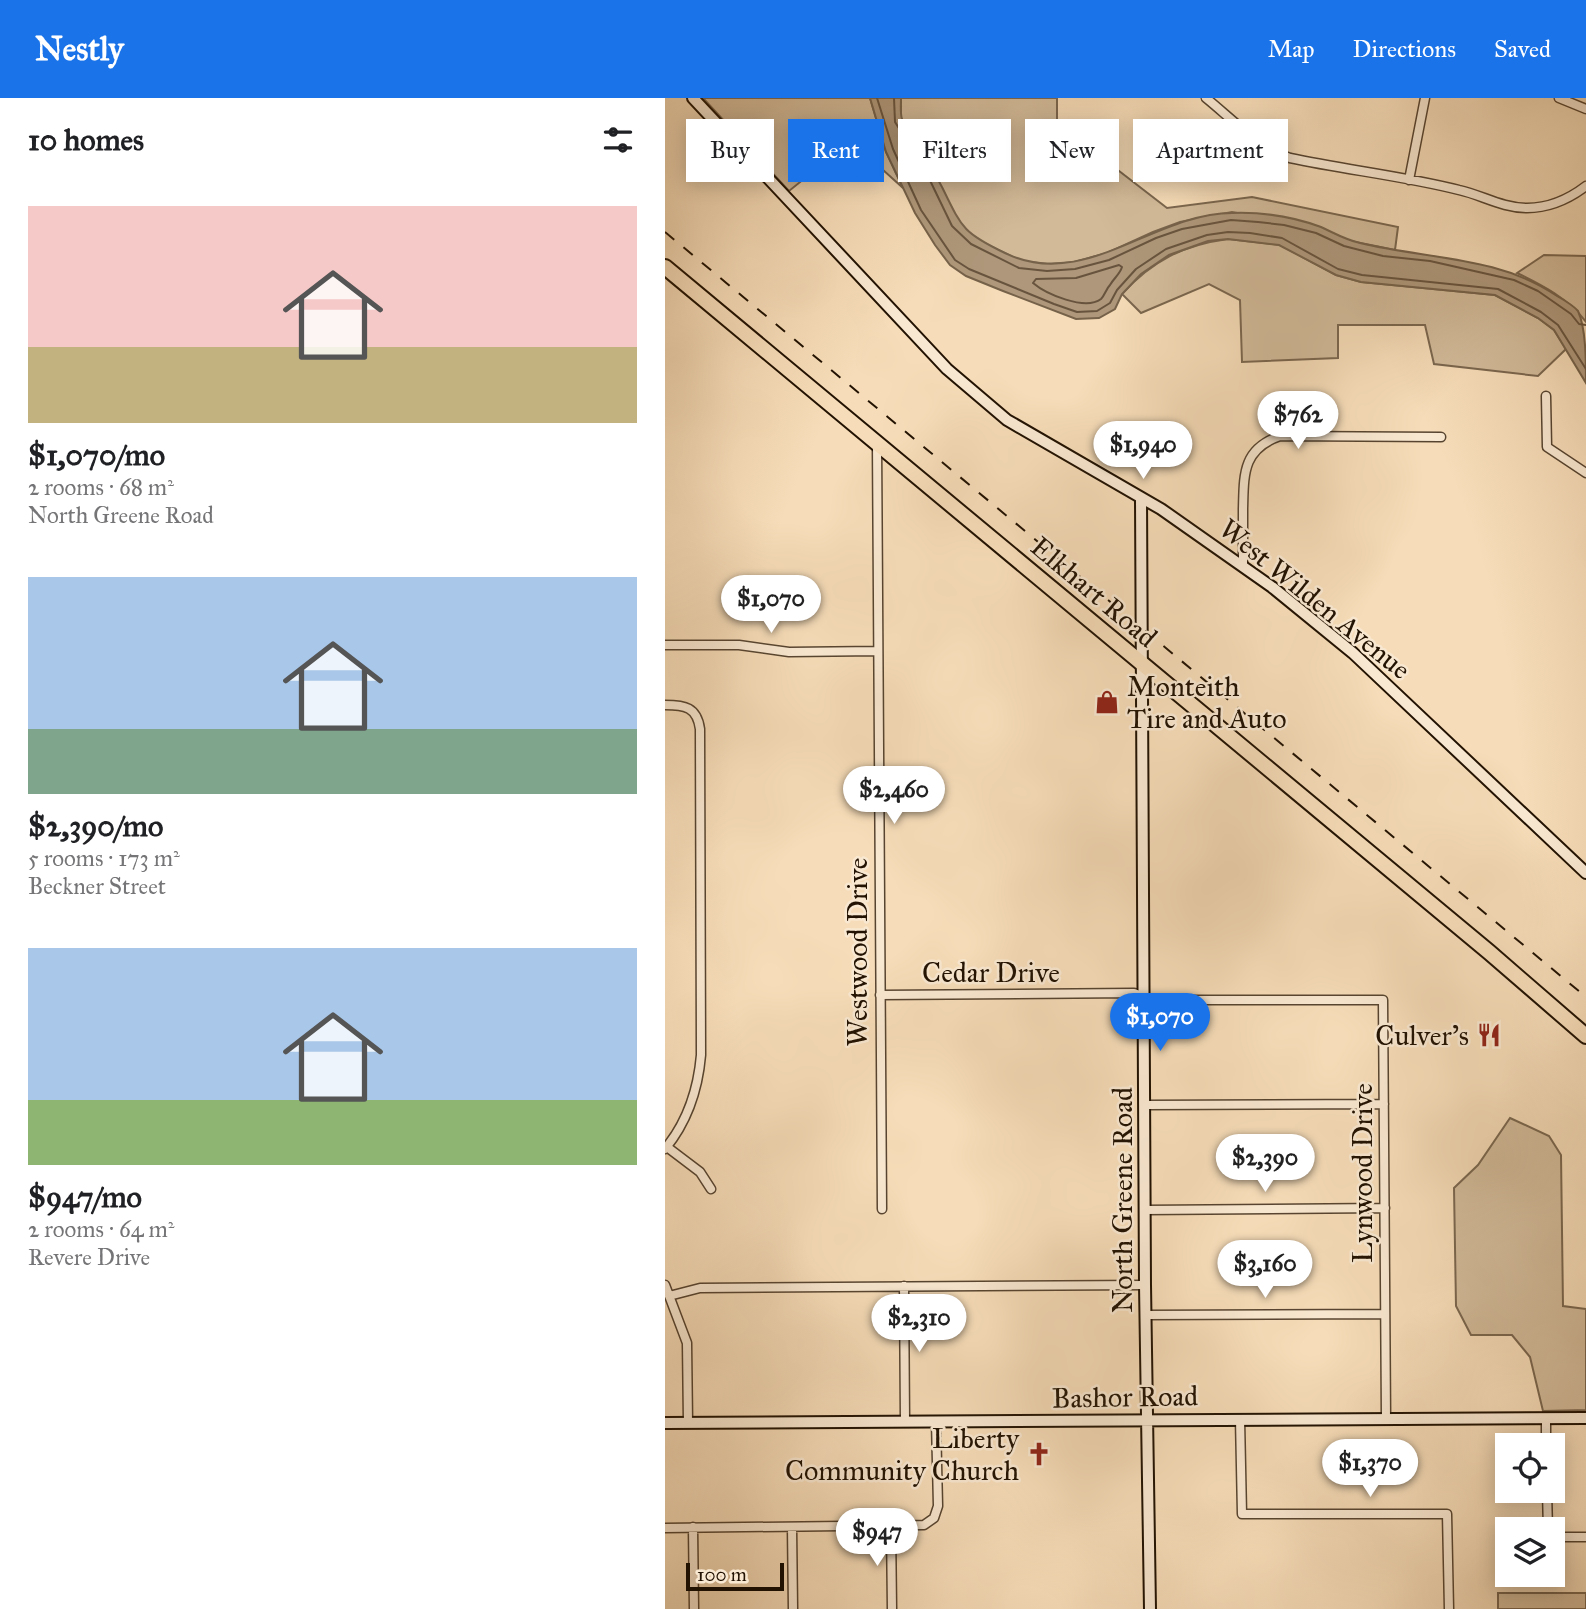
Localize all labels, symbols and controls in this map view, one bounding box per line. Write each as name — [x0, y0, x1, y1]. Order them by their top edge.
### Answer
text: Nestly — [35, 29, 124, 69]
text: Map — [1268, 34, 1315, 64]
text: Directions — [1353, 34, 1456, 64]
text: Saved — [1494, 34, 1551, 64]
chip: Buy — [686, 119, 774, 182]
chip: Rent — [788, 119, 884, 182]
chip: Filters — [898, 119, 1011, 182]
chip: New — [1025, 119, 1119, 182]
chip: Apartment — [1133, 119, 1288, 182]
icon: filters — [599, 121, 637, 159]
text: 10 homes — [28, 122, 144, 158]
icon: home — [270, 252, 396, 378]
pin: $762 — [1257, 392, 1339, 451]
text: $762 — [1273, 400, 1323, 428]
pin: $1,940 — [1086, 422, 1200, 481]
text: $1,940 — [1109, 430, 1177, 458]
text: $1,070/mo — [28, 437, 165, 473]
text: 2 rooms · 68 m² — [28, 473, 174, 501]
text: North Greene Road — [28, 501, 214, 529]
street label: West Wilden Avenue — [1212, 511, 1418, 687]
street label: Elkhart Road — [1024, 529, 1164, 655]
pin: $1,070 — [714, 575, 828, 635]
text: $1,070 — [737, 584, 805, 612]
icon: home — [270, 623, 396, 749]
place label: Monteith Tire and Auto — [1127, 669, 1287, 736]
shop icon: Monteith Tire and Auto — [1093, 688, 1121, 716]
pin: $2,460 — [837, 766, 951, 826]
text: $2,460 — [859, 775, 929, 803]
text: $2,390/mo — [28, 808, 163, 844]
text: 5 rooms · 173 m² — [28, 844, 180, 872]
street label: Westwood Drive — [840, 858, 875, 1046]
text: Beckner Street — [28, 872, 166, 900]
street label: Cedar Drive — [922, 955, 1060, 990]
pin: $1,070 — [1103, 993, 1217, 1053]
icon: home — [270, 994, 396, 1120]
text: $1,070 — [1126, 1002, 1194, 1030]
place label: Culver's — [1375, 1018, 1469, 1053]
restaurant icon: Culver's — [1475, 1021, 1503, 1049]
street label: Lynwood Drive — [1345, 1083, 1380, 1263]
street label: North Greene Road — [1105, 1087, 1140, 1313]
pin: $2,390 — [1208, 1134, 1322, 1194]
text: $2,390 — [1232, 1143, 1298, 1171]
text: $947/mo — [28, 1179, 142, 1215]
text: 2 rooms · 64 m² — [28, 1215, 174, 1243]
pin: $3,160 — [1208, 1240, 1322, 1300]
text: Revere Drive — [28, 1243, 150, 1271]
text: $3,160 — [1233, 1249, 1297, 1277]
pin: $2,310 — [862, 1294, 976, 1354]
text: $2,310 — [887, 1303, 951, 1331]
street label: Bashor Road — [1051, 1378, 1199, 1416]
place label: Liberty Community Church — [785, 1421, 1020, 1488]
map controls — [1495, 1433, 1565, 1587]
button: locate — [1495, 1433, 1565, 1503]
church icon: Liberty Community Church — [1025, 1440, 1053, 1468]
pin: $1,370 — [1313, 1440, 1427, 1499]
text: $1,370 — [1338, 1448, 1402, 1476]
pin: $947 — [836, 1508, 918, 1568]
text: $947 — [852, 1517, 902, 1545]
button: layers — [1495, 1517, 1565, 1587]
scale bar — [686, 1560, 784, 1592]
text: 100 m — [697, 1563, 747, 1586]

